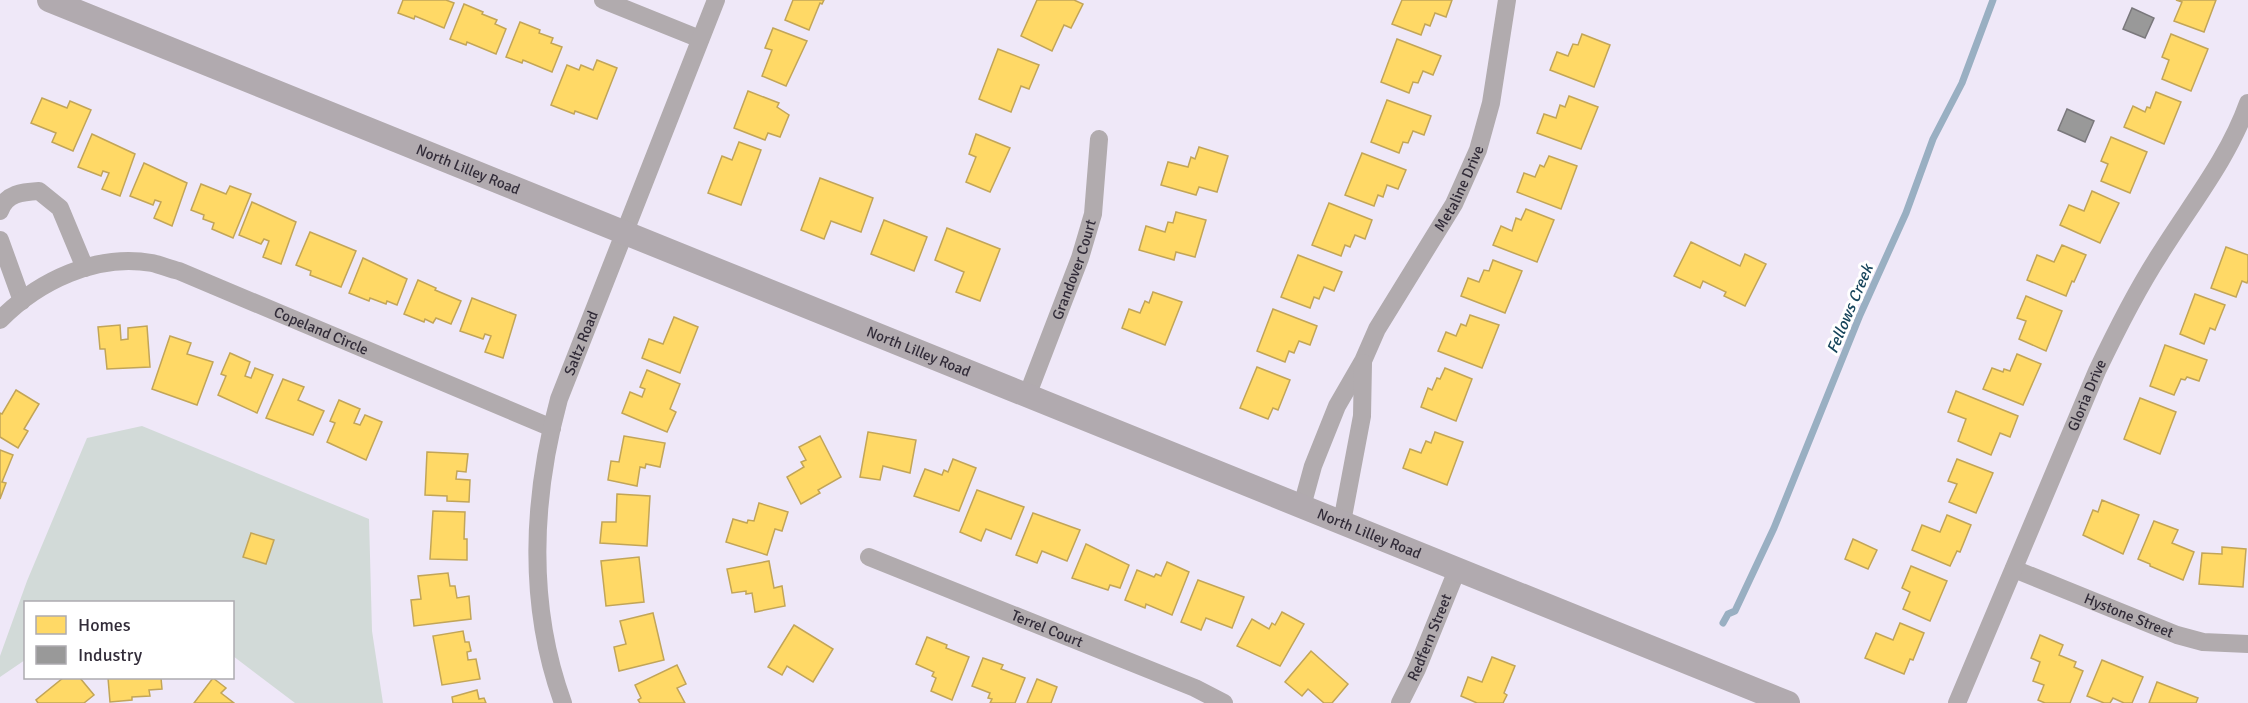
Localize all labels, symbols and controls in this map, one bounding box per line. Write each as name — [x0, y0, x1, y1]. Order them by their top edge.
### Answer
street label: North Lilley Road — [413, 140, 523, 198]
street label: Metaline Drive — [1430, 144, 1488, 235]
street label: Grandover Court — [1048, 217, 1100, 322]
water label: Fellows Creek — [1822, 260, 1878, 356]
street label: Copeland Circle — [271, 303, 371, 359]
street label: Saltz Road — [560, 308, 602, 378]
street label: North Lilley Road — [864, 322, 973, 381]
street label: Gloria Drive — [2064, 357, 2110, 434]
street label: North Lilley Road — [1315, 505, 1424, 563]
street label: Hystone Street — [2082, 589, 2176, 642]
street label: Redfern Street — [1403, 591, 1455, 684]
legend — [24, 601, 234, 679]
street label: Terrel Court — [1009, 606, 1086, 651]
text: Homes — [78, 614, 131, 636]
text: Industry — [78, 644, 143, 666]

